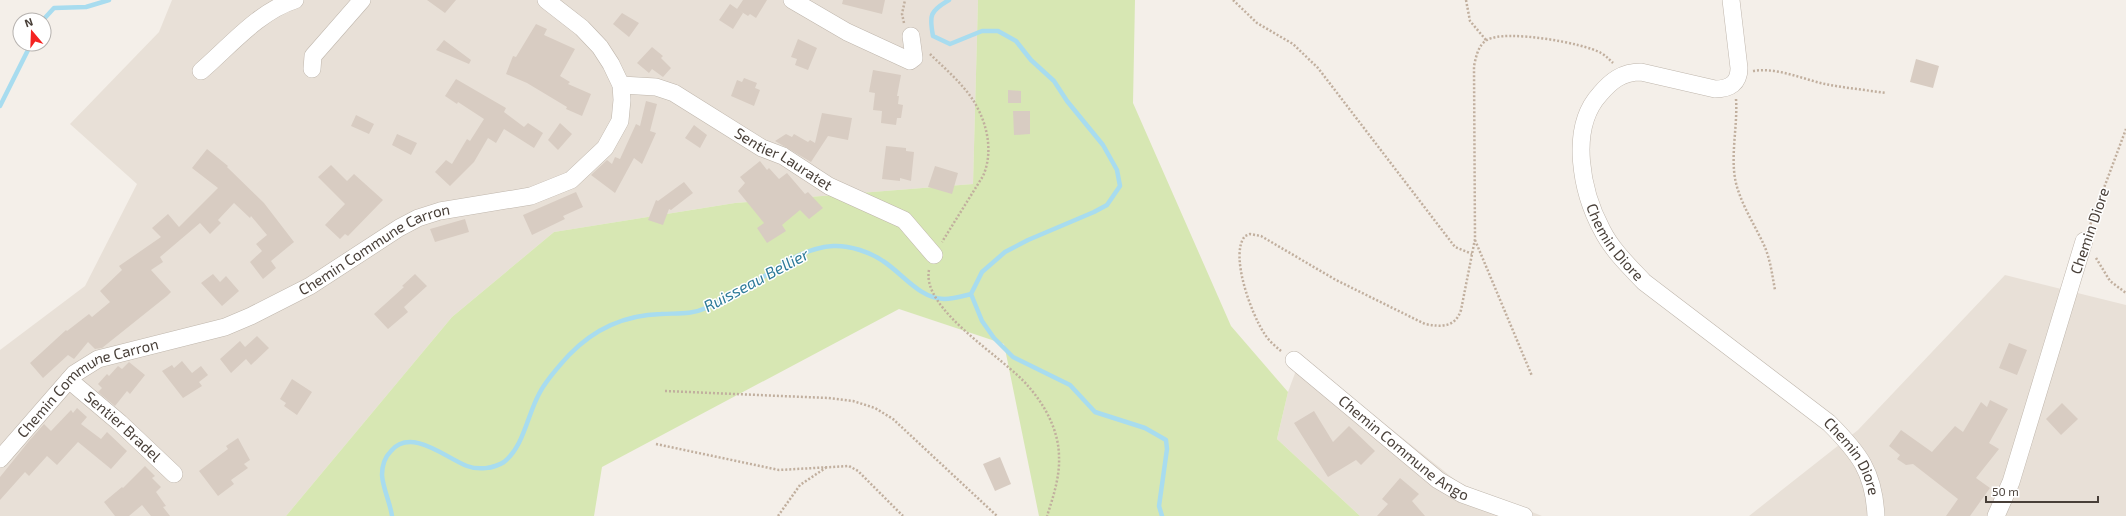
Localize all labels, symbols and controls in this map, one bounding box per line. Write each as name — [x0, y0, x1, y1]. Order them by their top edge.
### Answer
north arrow — [12, 12, 52, 52]
text: N — [23, 15, 35, 30]
street label: Sentier Lauratet — [732, 123, 836, 194]
street label: Chemin Diore — [2066, 185, 2112, 276]
street label: Chemin Commune Carron — [295, 200, 451, 298]
street label: Chemin Diore — [1583, 201, 1648, 284]
water label: Ruisseau Bellier — [700, 244, 812, 315]
street label: Chemin Commune Carron — [13, 334, 160, 441]
street label: Sentier Bradel — [81, 387, 165, 465]
street label: Chemin Commune Ango — [1335, 391, 1471, 504]
street label: Chemin Diore — [1821, 413, 1884, 497]
scale bar — [1986, 478, 2098, 504]
text: 50 m — [1992, 484, 2019, 498]

